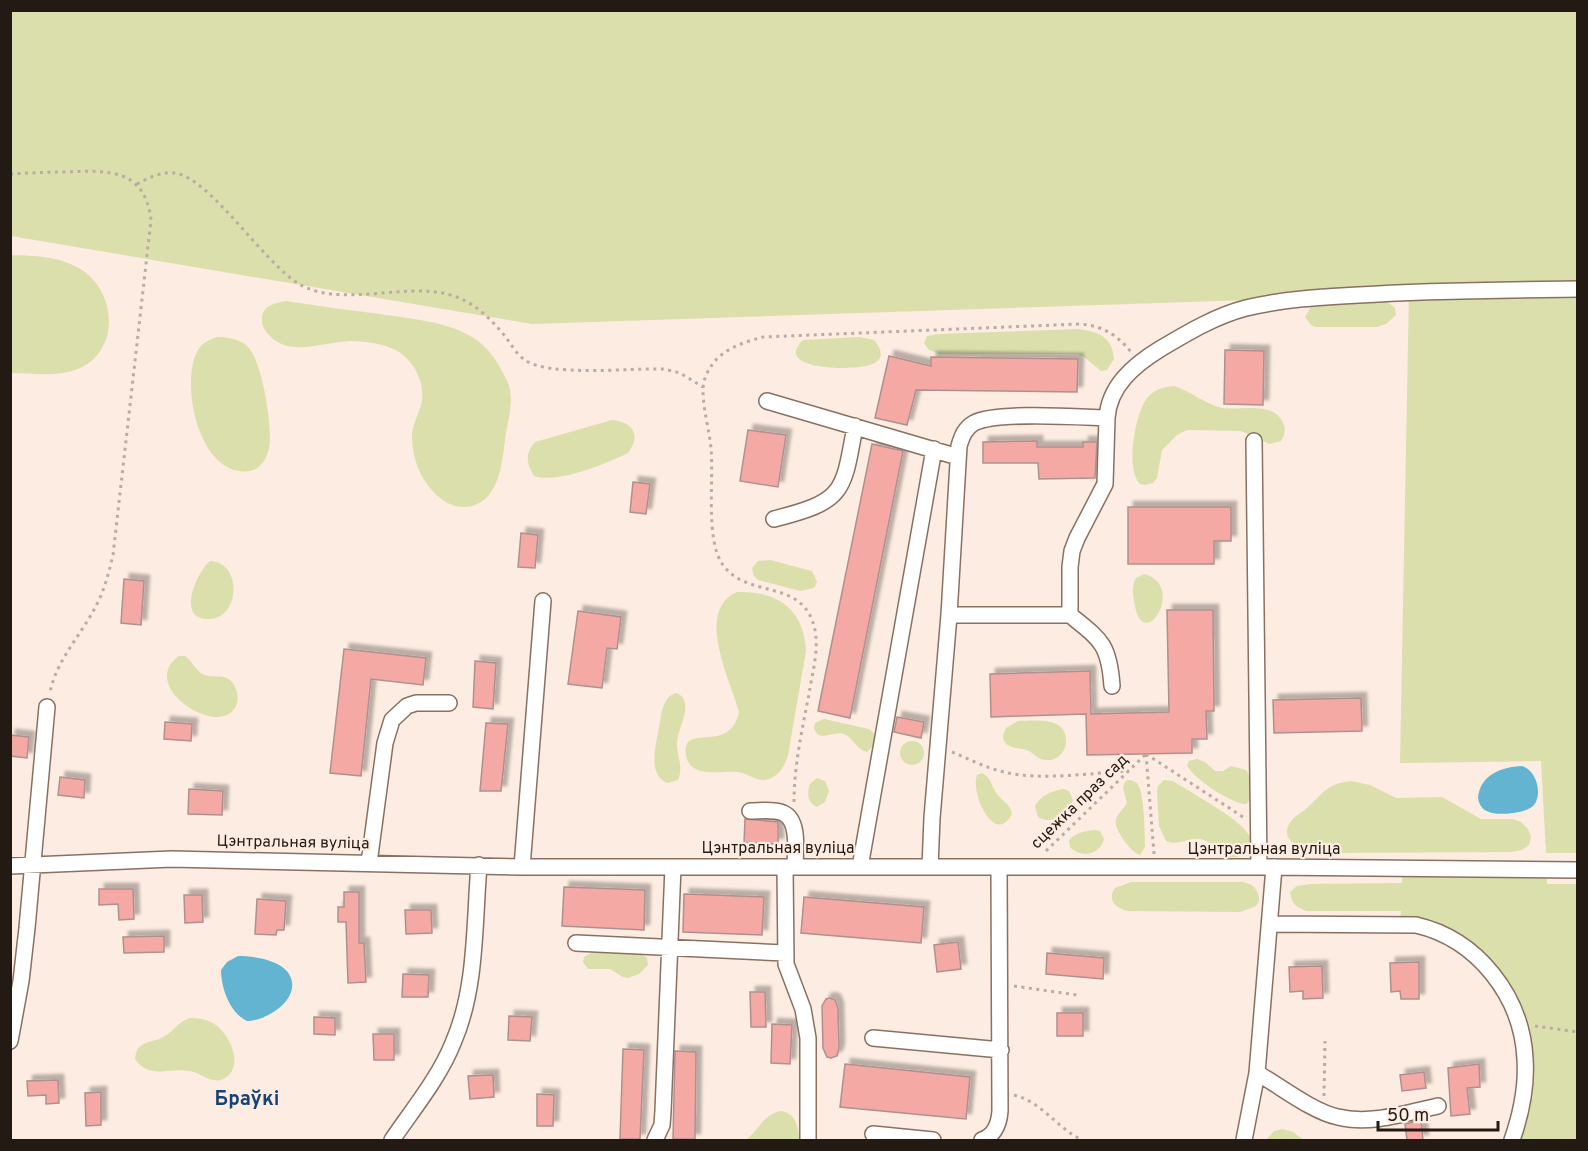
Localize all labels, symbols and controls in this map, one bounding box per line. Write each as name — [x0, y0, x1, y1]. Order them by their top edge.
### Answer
street label: сцежка праз сад — [1027, 750, 1133, 854]
street label: Цэнтральная вуліца — [216, 832, 370, 854]
street label: Цэнтральная вуліца — [702, 839, 854, 859]
street label: Цэнтральная вуліца — [1188, 840, 1340, 860]
district label: Браўкі — [215, 1087, 279, 1113]
scale bar — [1378, 1094, 1498, 1132]
text: 50 m — [1387, 1105, 1429, 1128]

